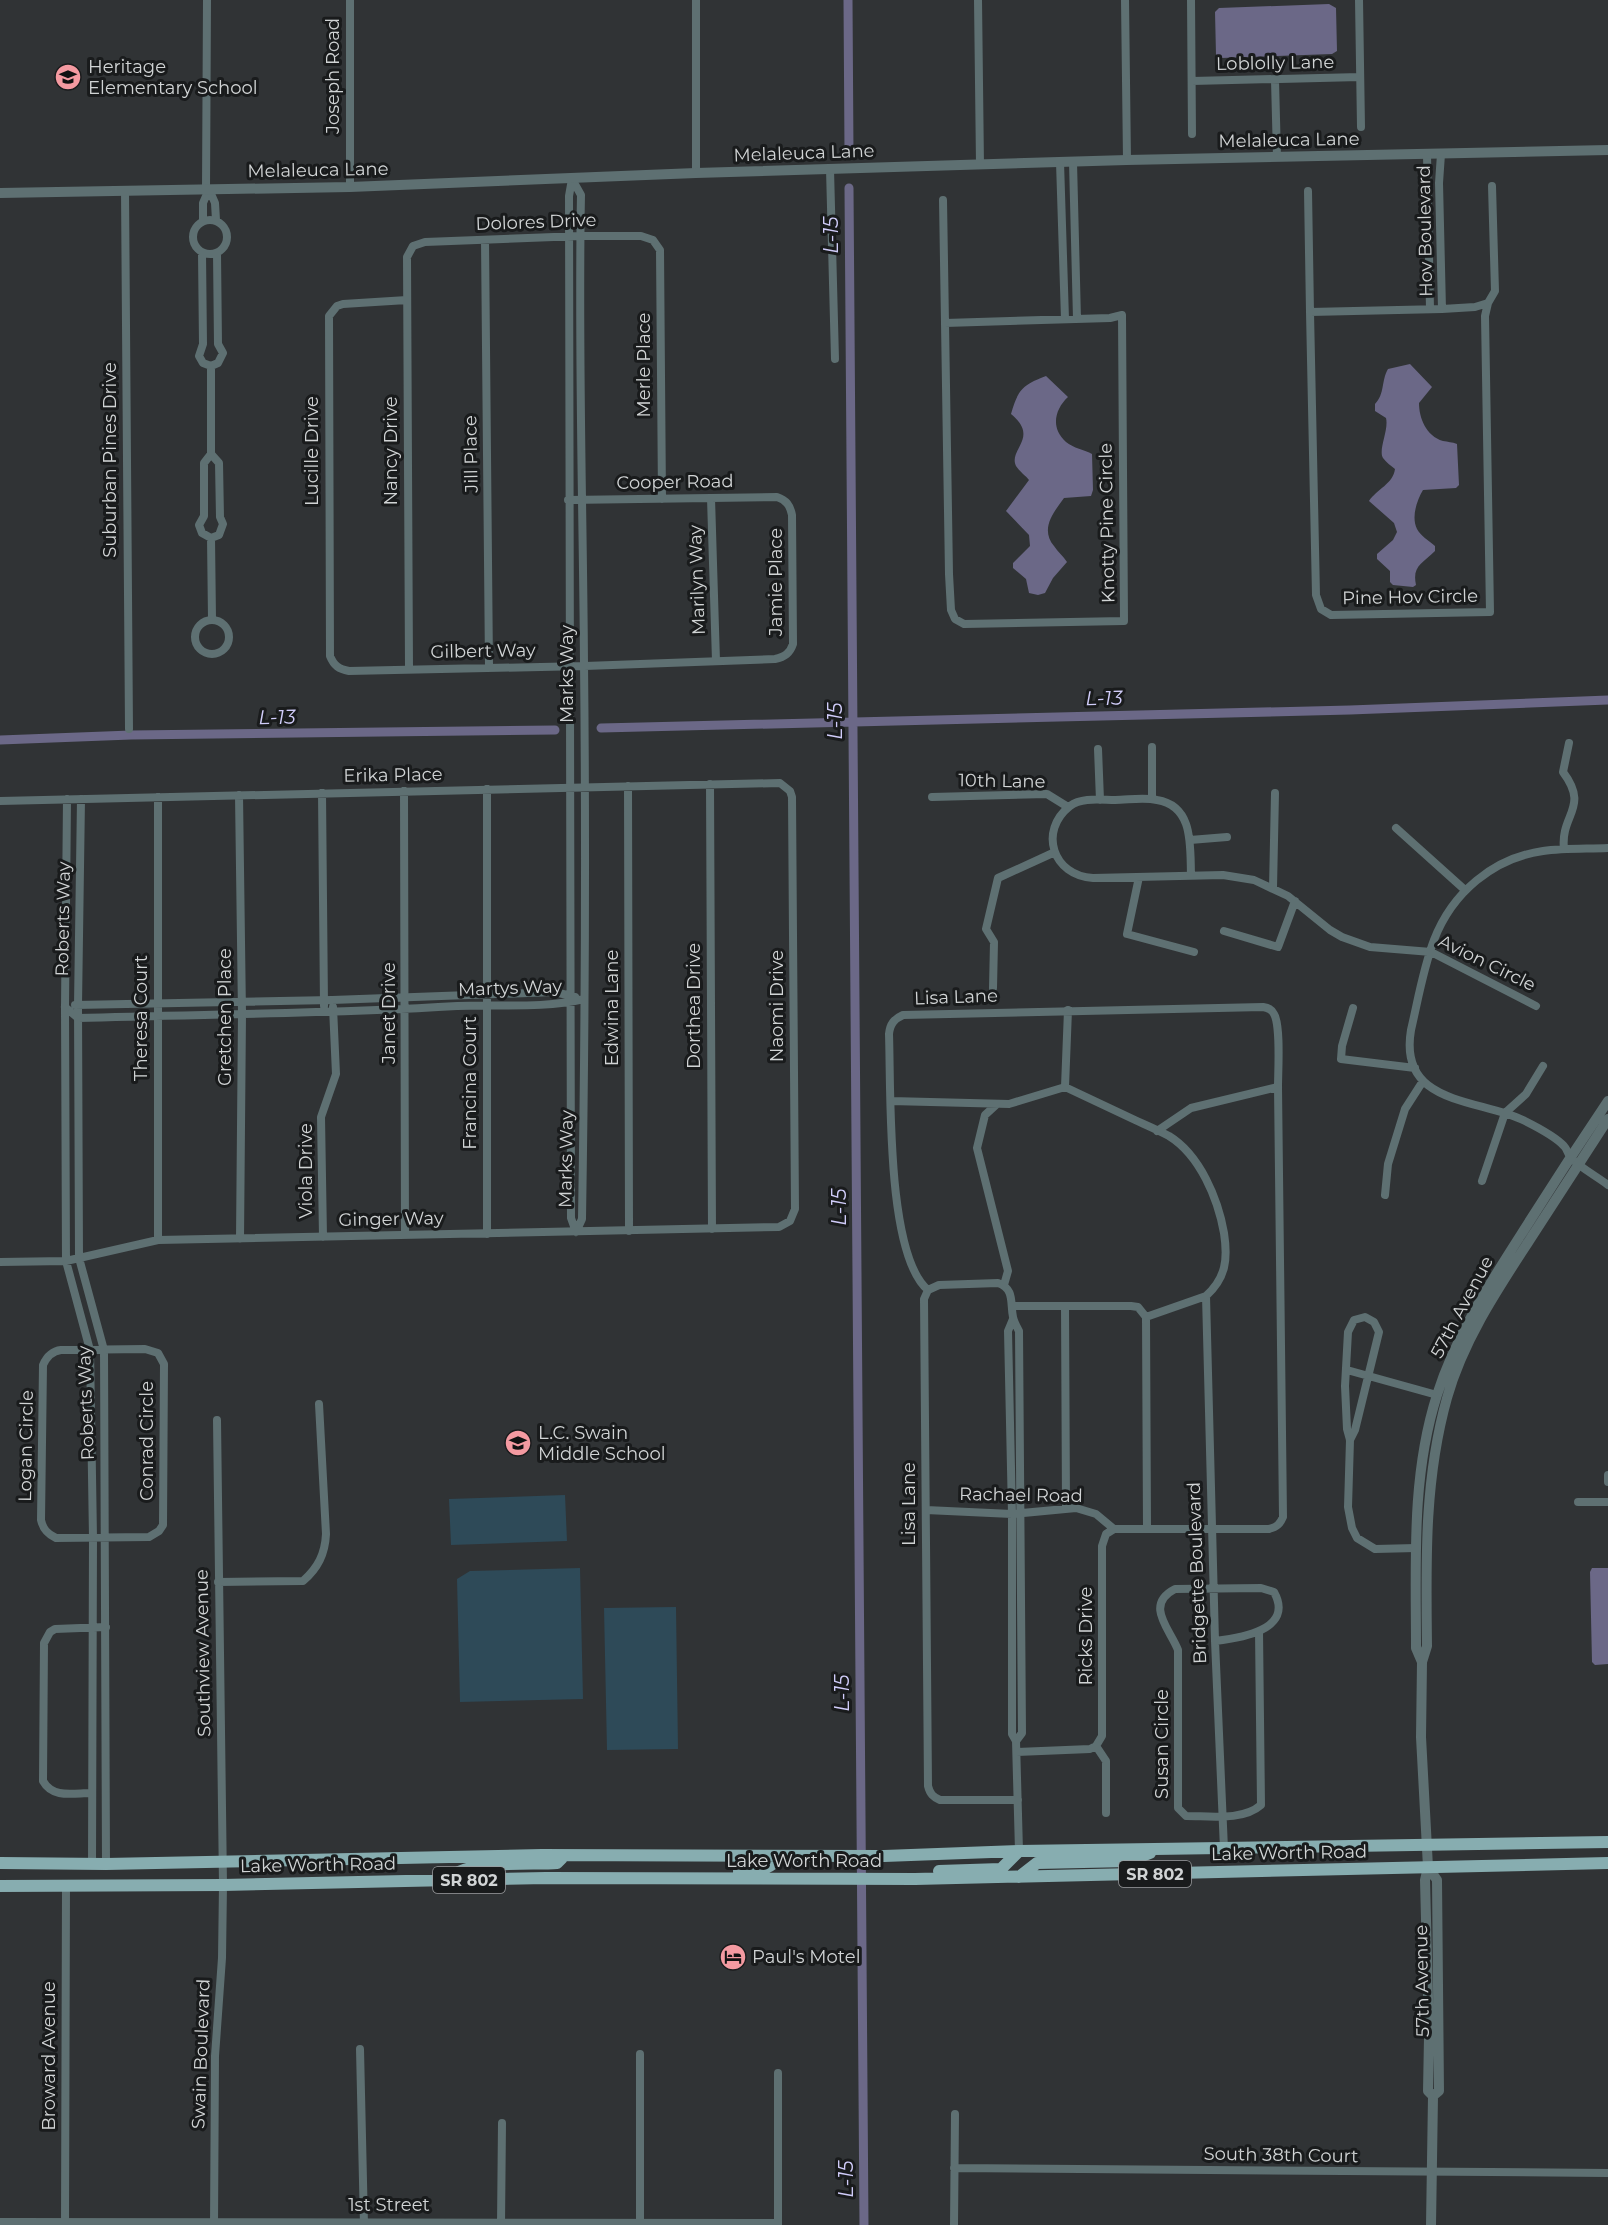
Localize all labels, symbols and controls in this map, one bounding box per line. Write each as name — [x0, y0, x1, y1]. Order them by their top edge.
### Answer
street label: Joseph Road — [322, 18, 344, 135]
street label: Loblolly Lane — [1216, 51, 1335, 75]
place label: Heritage Elementary School — [88, 56, 258, 99]
school or university icon: Heritage Elementary School — [53, 62, 83, 92]
street label: Melaleuca Lane — [1218, 128, 1360, 152]
street label: Melaleuca Lane — [733, 140, 875, 166]
street label: Melaleuca Lane — [247, 158, 389, 182]
street label: Hov Boulevard — [1413, 165, 1437, 297]
street label: Dolores Drive — [475, 209, 597, 235]
water label: L-15 — [819, 216, 843, 254]
street label: Merle Place — [633, 312, 655, 417]
street label: Suburban Pines Drive — [99, 362, 121, 558]
street label: Lucille Drive — [301, 396, 323, 506]
street label: Nancy Drive — [380, 396, 402, 506]
street label: Jill Place — [459, 415, 483, 494]
street label: Knotty Pine Circle — [1095, 443, 1119, 603]
street label: Cooper Road — [616, 470, 734, 494]
street label: Marilyn Way — [684, 524, 710, 635]
street label: Jamie Place — [765, 528, 787, 637]
street label: Pine Hov Circle — [1342, 585, 1478, 609]
street label: Marks Way — [556, 625, 578, 723]
street label: Gilbert Way — [430, 639, 536, 663]
water label: L-13 — [1085, 686, 1124, 710]
water label: L-15 — [823, 702, 847, 740]
water label: L-13 — [258, 705, 297, 729]
street label: Erika Place — [343, 763, 443, 787]
street label: 10th Lane — [958, 769, 1046, 793]
street label: Roberts Way — [51, 861, 75, 977]
street label: Avion Circle — [1435, 930, 1539, 996]
street label: Dorthea Drive — [683, 943, 705, 1069]
street label: Gretchen Place — [214, 948, 236, 1086]
street label: Edwina Lane — [601, 950, 623, 1066]
street label: Naomi Drive — [766, 950, 788, 1062]
street label: Theresa Court — [130, 955, 152, 1081]
street label: Janet Drive — [378, 962, 400, 1065]
street label: Martys Way — [458, 975, 563, 1001]
street label: Lisa Lane — [914, 985, 998, 1009]
street label: Francina Court — [459, 1016, 481, 1150]
street label: Marks Way — [554, 1110, 578, 1208]
street label: Viola Drive — [295, 1123, 317, 1219]
water label: L-15 — [827, 1188, 851, 1226]
street label: Ginger Way — [338, 1207, 444, 1231]
street label: 57th Avenue — [1426, 1252, 1498, 1362]
street label: Roberts Way — [73, 1345, 99, 1461]
street label: Conrad Circle — [136, 1381, 158, 1501]
street label: Logan Circle — [14, 1390, 38, 1502]
place label: L.C. Swain Middle School — [538, 1422, 666, 1465]
school or university icon: L.C. Swain Middle School — [503, 1428, 533, 1458]
street label: Lisa Lane — [898, 1462, 920, 1546]
street label: Bridgette Boulevard — [1183, 1482, 1211, 1664]
street label: Rachael Road — [959, 1483, 1083, 1507]
street label: Southview Avenue — [191, 1569, 215, 1737]
street label: Ricks Drive — [1075, 1586, 1097, 1685]
water label: L-15 — [830, 1674, 854, 1712]
street label: Susan Circle — [1151, 1689, 1173, 1799]
street label: Lake Worth Road — [1211, 1841, 1367, 1865]
street label: Lake Worth Road — [726, 1850, 882, 1872]
street label: Lake Worth Road — [240, 1853, 396, 1877]
road number: SR 802 — [1119, 1861, 1191, 1887]
road number: SR 802 — [433, 1867, 505, 1893]
street label: 57th Avenue — [1410, 1924, 1434, 2037]
hotel icon: Paul's Motel — [718, 1942, 748, 1972]
place label: Paul's Motel — [752, 1946, 861, 1968]
street label: Swain Boulevard — [187, 1978, 215, 2130]
street label: Broward Avenue — [38, 1981, 60, 2131]
street label: South 38th Court — [1203, 2143, 1359, 2167]
water label: L-15 — [834, 2160, 858, 2198]
street label: 1st Street — [348, 2194, 430, 2216]

